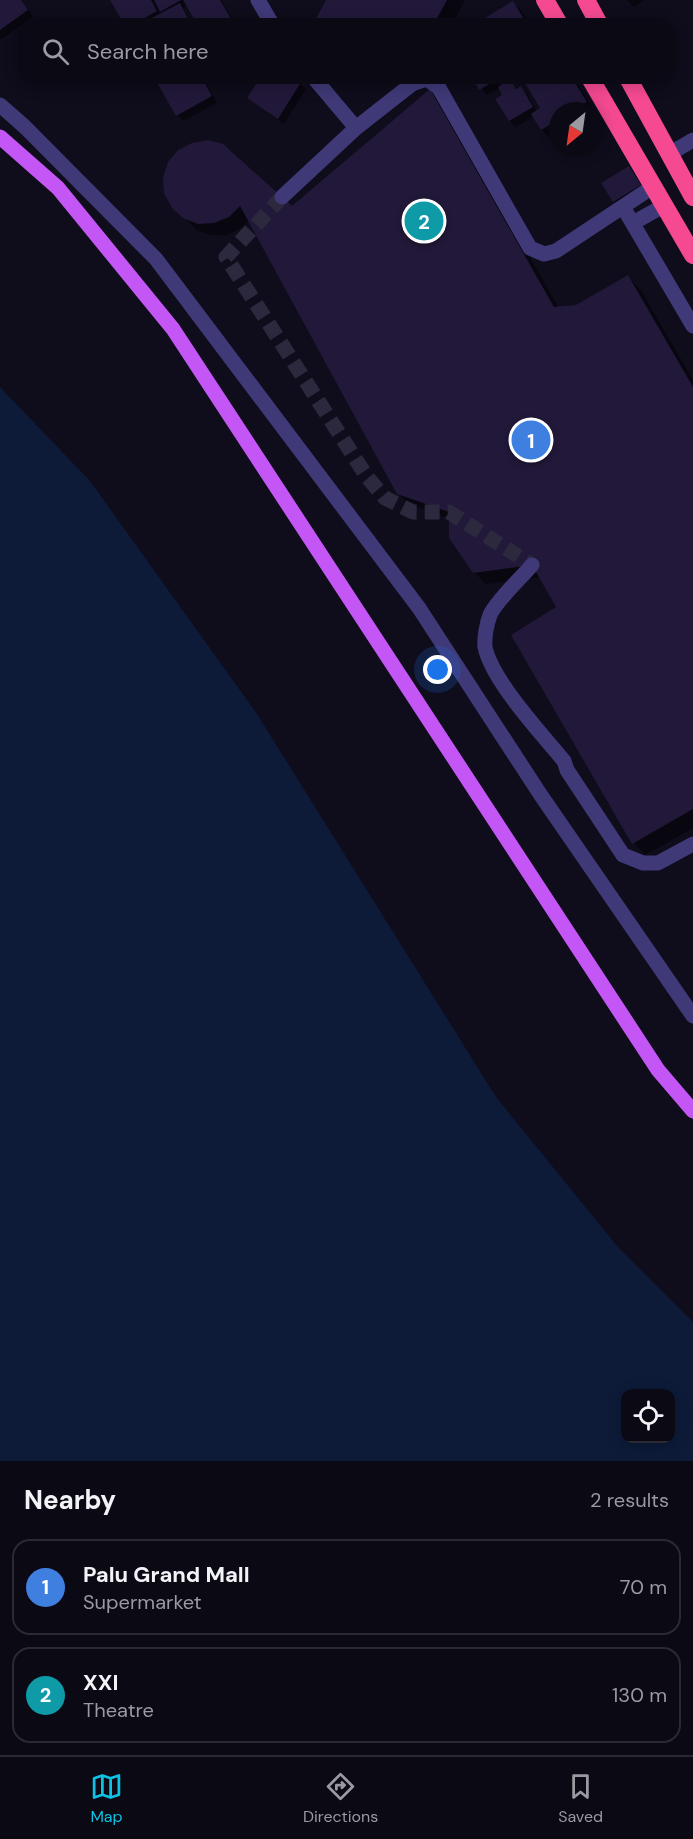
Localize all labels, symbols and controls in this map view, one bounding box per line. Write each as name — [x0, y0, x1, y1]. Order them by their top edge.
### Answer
search box — [18, 18, 675, 84]
icon: search — [39, 35, 72, 68]
text: Search here — [87, 37, 208, 66]
north arrow — [549, 102, 603, 156]
pin: 2 — [404, 198, 444, 244]
pin: 1 — [512, 418, 550, 462]
your location — [423, 655, 452, 684]
map controls — [621, 1389, 675, 1443]
button: locate — [621, 1389, 675, 1443]
text: Nearby — [24, 1483, 116, 1517]
text: 2 results — [590, 1487, 669, 1513]
text: Palu Grand Mall — [83, 1560, 250, 1589]
text: 1 — [42, 1574, 49, 1600]
text: 70 m — [620, 1574, 667, 1600]
text: Supermarket — [83, 1589, 202, 1615]
text: XXI — [83, 1668, 118, 1697]
text: 2 — [40, 1682, 51, 1708]
text: 130 m — [612, 1682, 667, 1708]
text: Theatre — [83, 1697, 154, 1723]
tab: Map — [90, 1770, 123, 1827]
tab: Directions — [303, 1770, 378, 1827]
tab: Saved — [558, 1770, 603, 1827]

